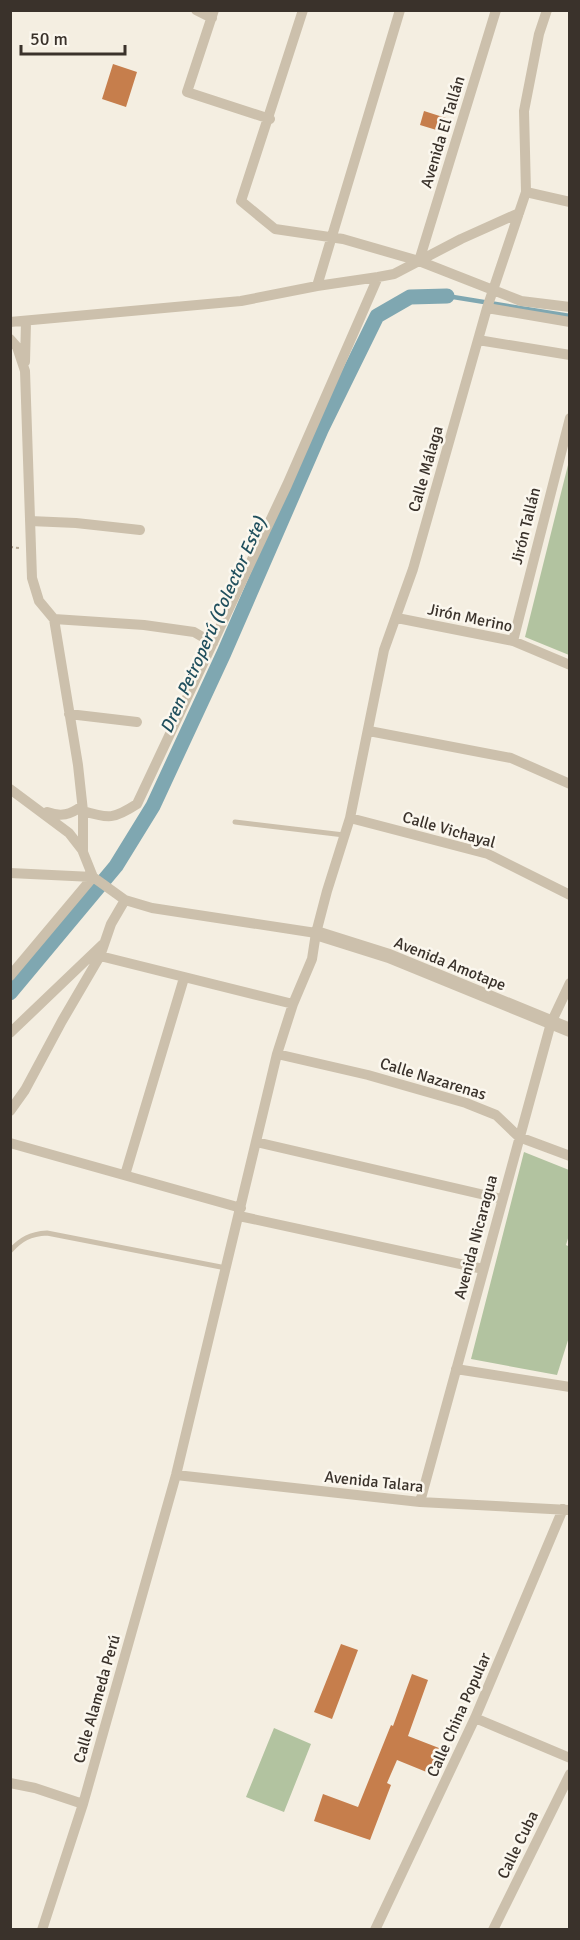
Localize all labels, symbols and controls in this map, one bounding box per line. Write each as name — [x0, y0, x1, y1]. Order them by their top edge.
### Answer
scale bar — [21, 18, 124, 56]
text: 50 m — [30, 28, 68, 50]
street label: Avenida El Tallán — [416, 74, 470, 190]
street label: Calle Málaga — [404, 424, 448, 514]
street label: Jirón Tallán — [507, 485, 545, 567]
water label: Dren Petroperú (Colector Este) — [155, 513, 271, 737]
street label: Jirón Merino — [426, 599, 514, 637]
street label: Calle Vichayal — [400, 807, 498, 853]
street label: Avenida Amotape — [391, 932, 509, 996]
street label: Calle Nazarenas — [378, 1053, 488, 1105]
street label: Avenida Nicaragua — [450, 1173, 502, 1301]
street label: Avenida Talara — [324, 1467, 424, 1497]
street label: Calle Alameda Perú — [69, 1632, 125, 1766]
street label: Calle China Popular — [423, 1650, 495, 1780]
street label: Calle Cuba — [493, 1808, 543, 1882]

